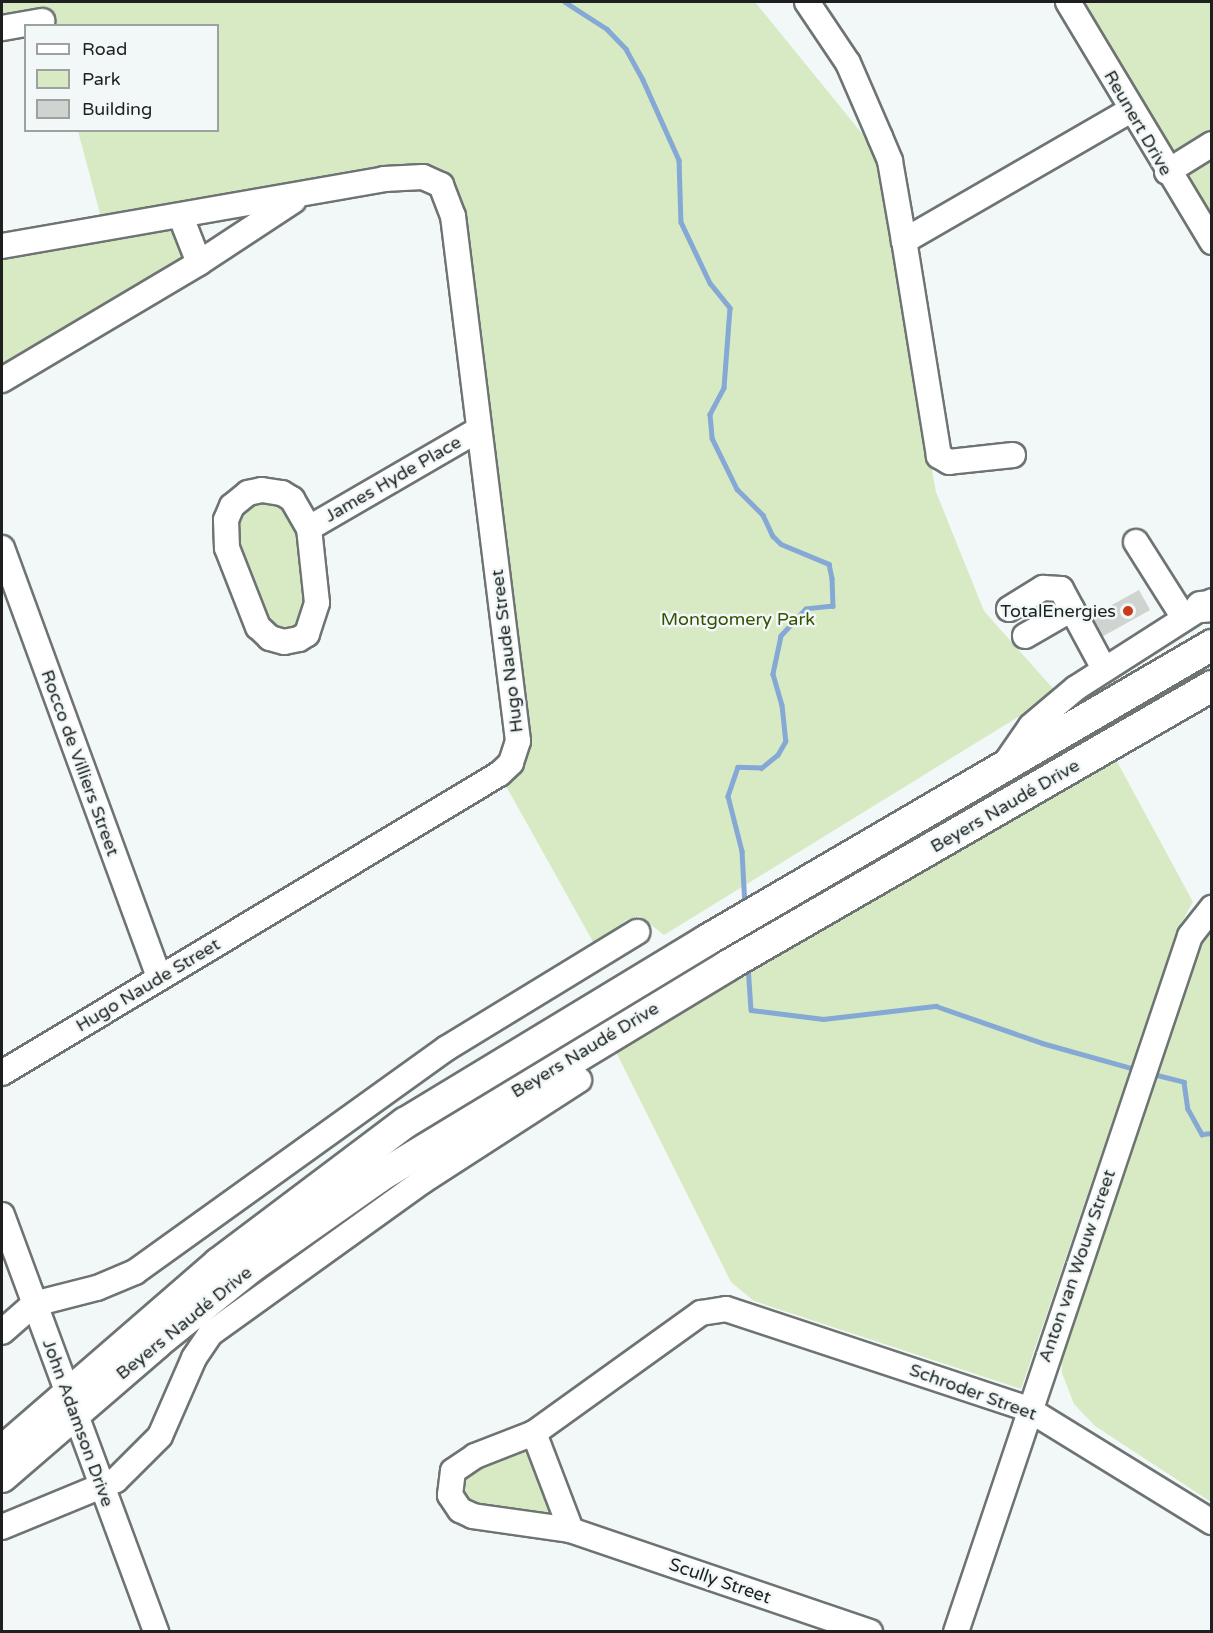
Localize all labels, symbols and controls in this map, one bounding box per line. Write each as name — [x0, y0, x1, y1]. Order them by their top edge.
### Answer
legend — [24, 24, 219, 132]
text: Road — [82, 38, 127, 60]
street label: Reunert Drive — [1099, 67, 1177, 179]
text: Park — [82, 68, 120, 90]
text: Building — [82, 98, 152, 120]
street label: James Hyde Place — [321, 431, 465, 527]
street label: Hugo Naude Street — [486, 568, 528, 734]
place label: TotalEnergies — [1000, 600, 1116, 622]
marker: TotalEnergies — [1121, 604, 1135, 618]
park label: Montgomery Park — [661, 608, 815, 630]
street label: Rocco de Villiers Street — [36, 667, 124, 859]
street label: Beyers Naudé Drive — [927, 755, 1083, 857]
street label: Hugo Naude Street — [72, 933, 224, 1037]
street label: Beyers Naudé Drive — [507, 997, 663, 1103]
street label: Anton van Wouw Street — [1034, 1167, 1120, 1365]
street label: Beyers Naudé Drive — [112, 1262, 256, 1384]
street label: John Adamson Drive — [38, 1336, 118, 1510]
street label: Schroder Street — [906, 1359, 1040, 1425]
street label: Scully Street — [666, 1553, 774, 1609]

